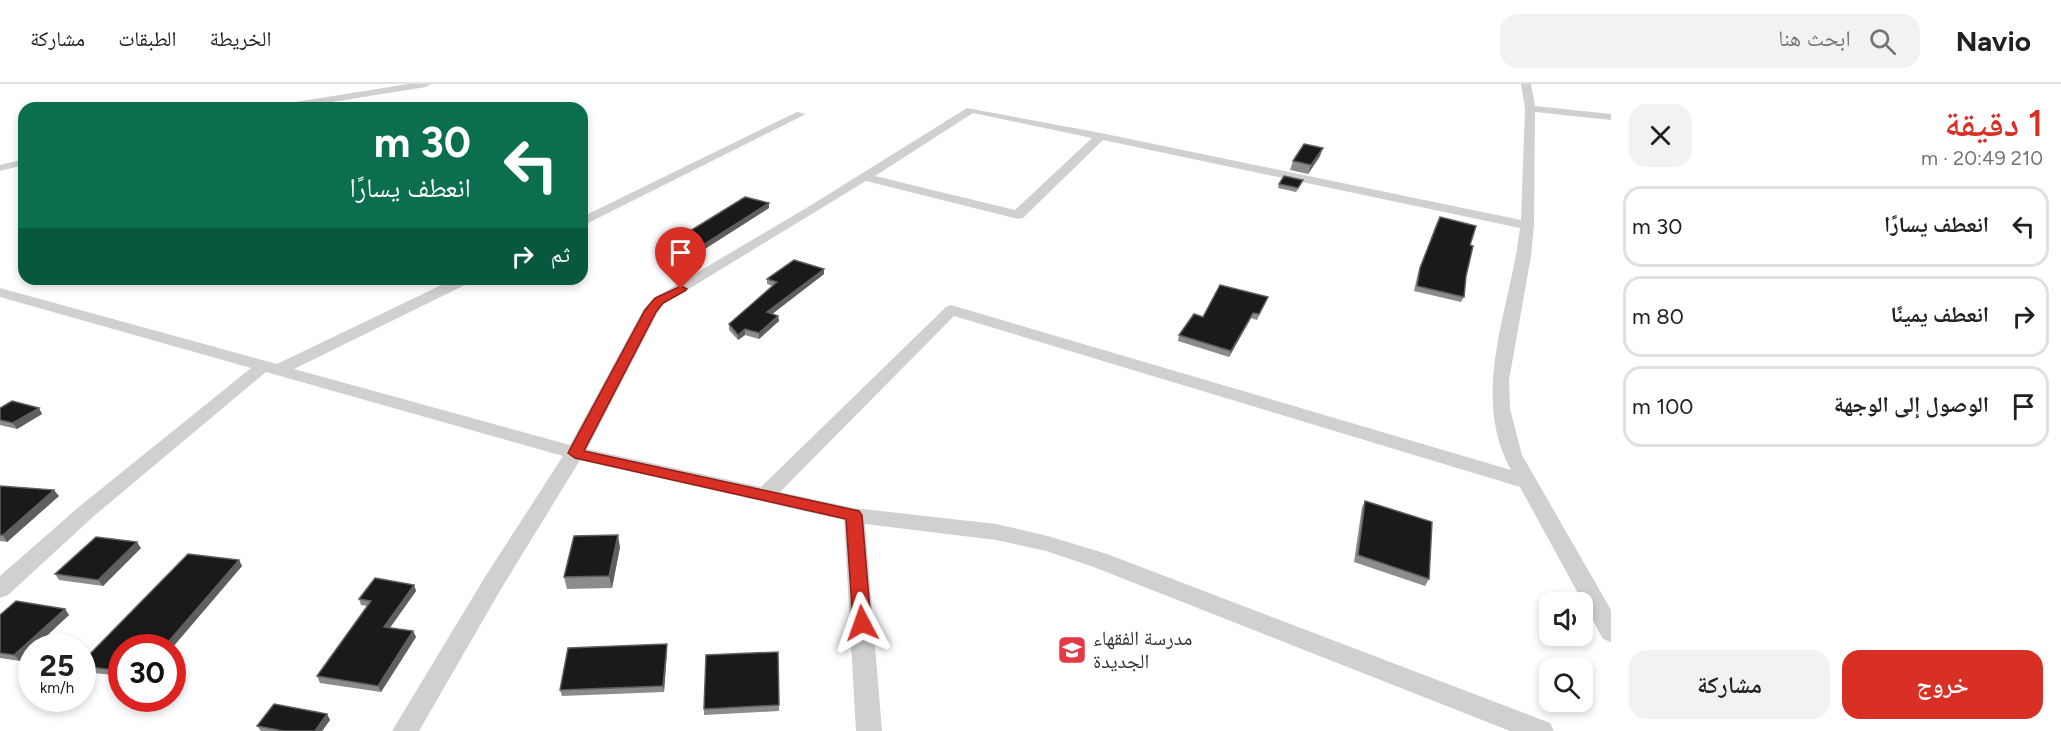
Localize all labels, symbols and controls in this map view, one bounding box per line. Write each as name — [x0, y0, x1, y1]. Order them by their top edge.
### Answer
search box — [1500, 14, 1920, 68]
text: Navio — [1956, 24, 2031, 58]
text: ابحث هنا — [1778, 25, 1851, 52]
icon: search — [1866, 25, 1899, 58]
text: مشاركة — [30, 26, 85, 51]
text: الطبقات — [118, 26, 177, 51]
text: الخريطة — [210, 26, 271, 51]
text: 1 دقيقة — [1944, 102, 2043, 145]
button: close — [1629, 104, 1692, 167]
text: 30 m — [374, 117, 471, 168]
icon: left — [492, 126, 570, 204]
text: 210 m · 20:49 — [1921, 146, 2043, 170]
text: انعطف يسارًا — [349, 171, 471, 204]
icon: left — [2007, 210, 2040, 243]
text: انعطف يسارًا — [1884, 211, 1989, 238]
text: 30 m — [1632, 213, 1682, 240]
pin — [655, 227, 706, 289]
icon: arrive — [664, 236, 697, 269]
icon: right — [506, 240, 539, 273]
text: ثم — [551, 241, 570, 268]
icon: right — [2007, 300, 2040, 333]
text: انعطف يمينًا — [1890, 301, 1989, 328]
text: 80 m — [1632, 303, 1684, 330]
icon: arrive — [2007, 390, 2040, 423]
text: الوصول إلى الوجهة — [1834, 391, 1989, 418]
text: 100 m — [1632, 393, 1693, 420]
position arrow — [830, 591, 894, 655]
map controls — [1539, 592, 1593, 712]
button: sound — [1539, 592, 1593, 646]
place label: مدرسة الفقهاء الجديدة — [1093, 626, 1192, 673]
speed limit sign: 30 — [108, 634, 186, 712]
school or university icon: مدرسة الفقهاء الجديدة — [1056, 634, 1088, 666]
text: 25 — [40, 647, 74, 684]
button: مشاركة — [1629, 650, 1830, 719]
button: خروج — [1842, 650, 2043, 719]
button: search — [1539, 658, 1593, 712]
text: km/h — [40, 679, 74, 697]

